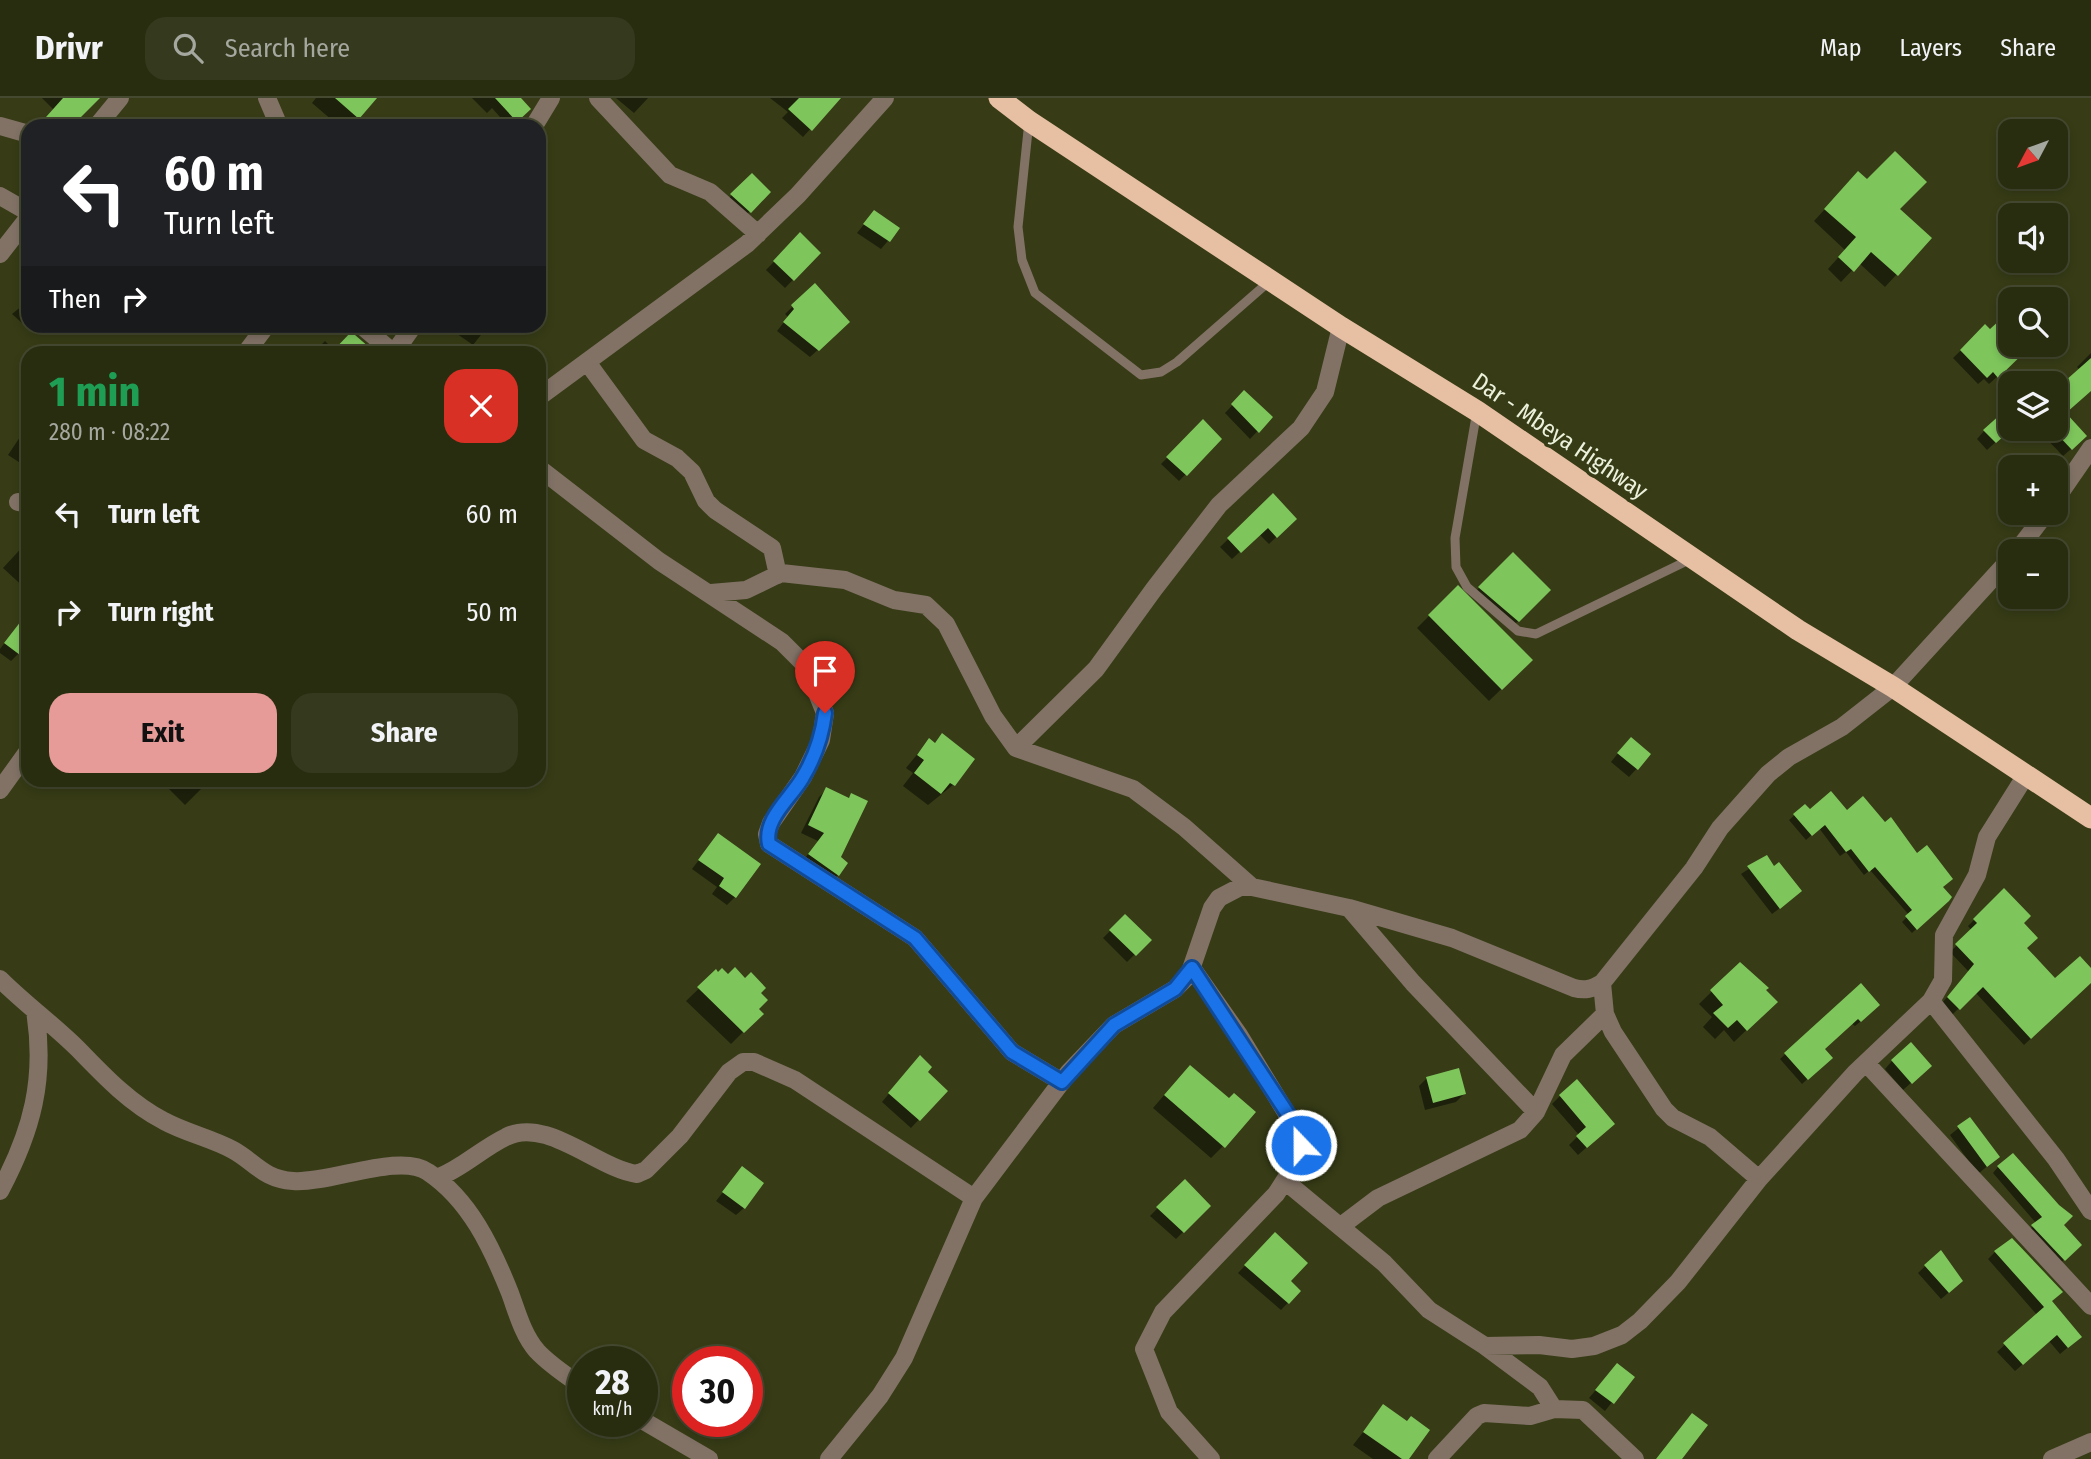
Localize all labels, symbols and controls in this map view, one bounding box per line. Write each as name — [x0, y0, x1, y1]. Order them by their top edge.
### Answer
search box — [145, 17, 635, 80]
text: Drivr — [35, 28, 103, 68]
icon: search — [169, 29, 207, 67]
text: Search here — [225, 33, 350, 64]
text: Map — [1820, 34, 1862, 62]
text: Layers — [1900, 34, 1962, 62]
text: Share — [2000, 34, 2056, 62]
north arrow — [1998, 119, 2068, 189]
map controls — [1998, 119, 2068, 609]
text: 60 m — [164, 144, 264, 203]
icon: left — [49, 147, 140, 238]
button: sound — [1998, 203, 2068, 273]
text: Turn left — [164, 204, 274, 242]
icon: right — [115, 280, 153, 318]
text: Then — [49, 284, 101, 315]
button: search — [1998, 287, 2068, 357]
text: 1 min — [49, 367, 140, 417]
street label: Dar - Mbeya Highway — [1467, 367, 1653, 505]
button: close — [444, 369, 518, 443]
button: layers — [1998, 371, 2068, 441]
text: 280 m · 08:22 — [49, 418, 170, 446]
button: + — [1998, 455, 2068, 525]
icon: left — [49, 495, 87, 533]
text: Turn left — [108, 499, 200, 530]
text: 60 m — [465, 499, 518, 530]
button: − — [1998, 539, 2068, 609]
icon: right — [49, 593, 87, 631]
text: Turn right — [108, 597, 214, 628]
text: 50 m — [466, 597, 518, 628]
pin — [795, 641, 855, 713]
icon: arrive — [806, 652, 844, 690]
button: Exit — [49, 693, 277, 773]
button: Share — [291, 693, 518, 773]
position arrow — [1264, 1108, 1338, 1182]
speed limit sign: 30 — [672, 1346, 763, 1437]
text: 28 — [595, 1361, 630, 1403]
text: km/h — [592, 1398, 633, 1420]

